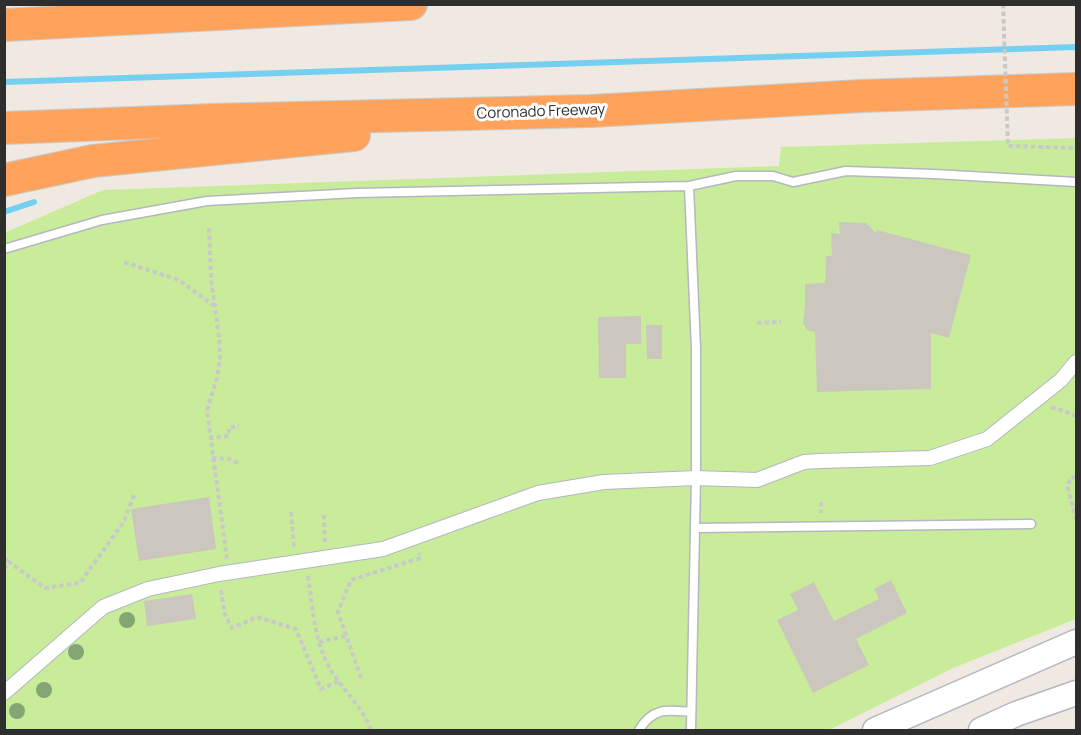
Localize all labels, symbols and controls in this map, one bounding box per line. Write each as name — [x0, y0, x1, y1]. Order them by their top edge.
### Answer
street label: Coronado Freeway — [476, 101, 606, 123]

